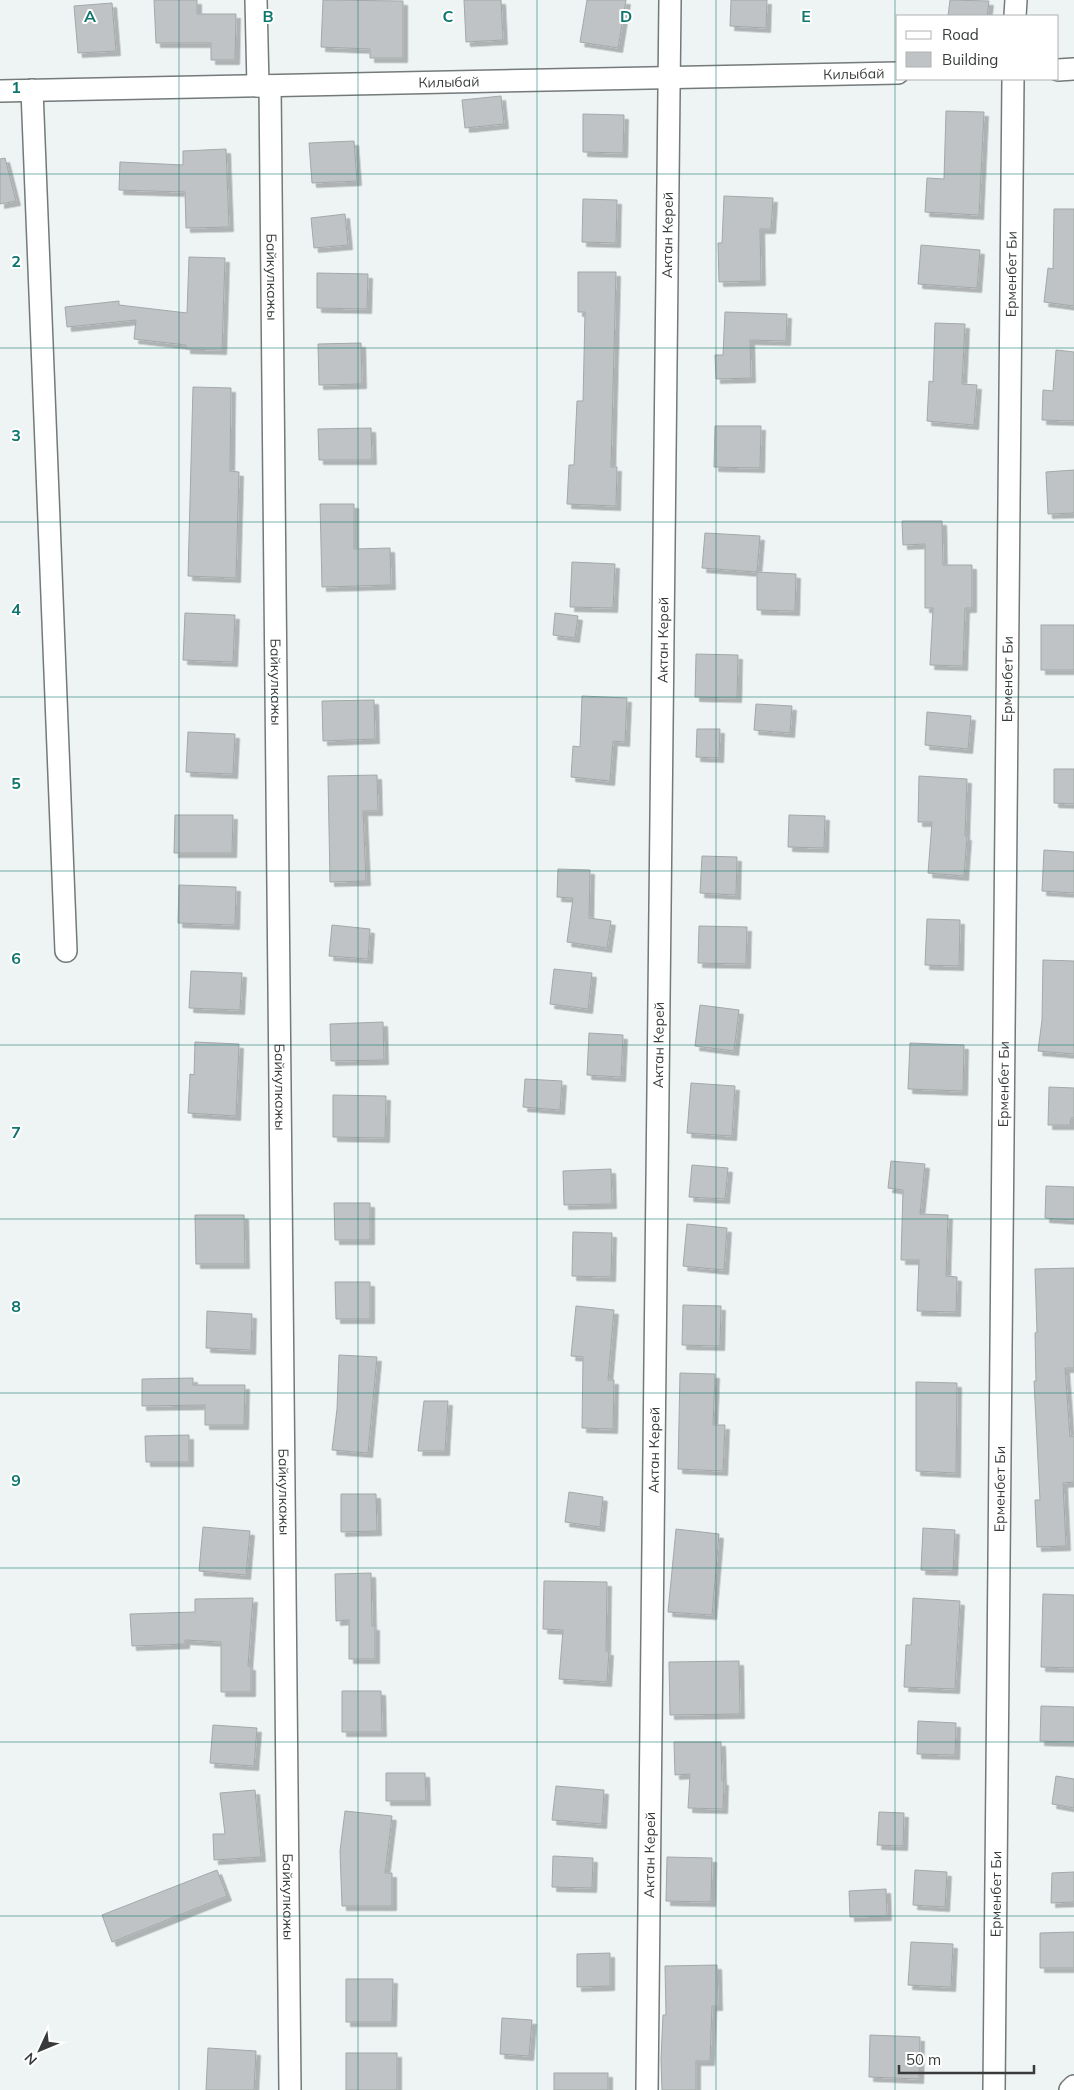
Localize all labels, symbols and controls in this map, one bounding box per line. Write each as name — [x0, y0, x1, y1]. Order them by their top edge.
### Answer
text: A — [84, 6, 96, 26]
text: B — [262, 6, 274, 26]
text: C — [443, 6, 454, 26]
text: D — [620, 6, 632, 26]
text: E — [801, 6, 811, 26]
legend — [896, 15, 1059, 80]
text: Road — [942, 25, 979, 44]
text: Building — [942, 50, 998, 69]
street label: Килыбай — [823, 64, 885, 83]
street label: Килыбай — [418, 72, 480, 92]
text: 1 — [11, 77, 21, 97]
street label: Актан Керей — [658, 192, 677, 278]
street label: Ерменбет Би — [1002, 231, 1021, 317]
street label: Байкулкажы — [262, 233, 281, 321]
text: 2 — [11, 251, 21, 271]
text: 3 — [11, 425, 21, 445]
street label: Актан Керей — [653, 597, 672, 683]
text: 4 — [11, 599, 21, 619]
street label: Ерменбет Би — [998, 636, 1017, 722]
street label: Байкулкажы — [267, 638, 285, 726]
text: 5 — [11, 773, 21, 793]
text: 6 — [11, 948, 21, 968]
street label: Актан Керей — [649, 1002, 668, 1088]
street label: Ерменбет Би — [994, 1041, 1013, 1127]
street label: Байкулкажы — [271, 1043, 289, 1131]
text: 7 — [11, 1122, 21, 1142]
text: 8 — [11, 1296, 21, 1316]
street label: Актан Керей — [645, 1407, 664, 1493]
street label: Ерменбет Би — [990, 1446, 1009, 1532]
street label: Байкулкажы — [275, 1448, 293, 1536]
text: 9 — [11, 1470, 21, 1490]
street label: Актан Керей — [640, 1812, 659, 1898]
street label: Ерменбет Би — [986, 1851, 1005, 1937]
street label: Байкулкажы — [279, 1853, 298, 1941]
north arrow — [15, 2025, 65, 2075]
scale bar — [899, 2042, 1034, 2074]
text: N — [21, 2049, 41, 2069]
text: 50 m — [906, 2050, 941, 2069]

